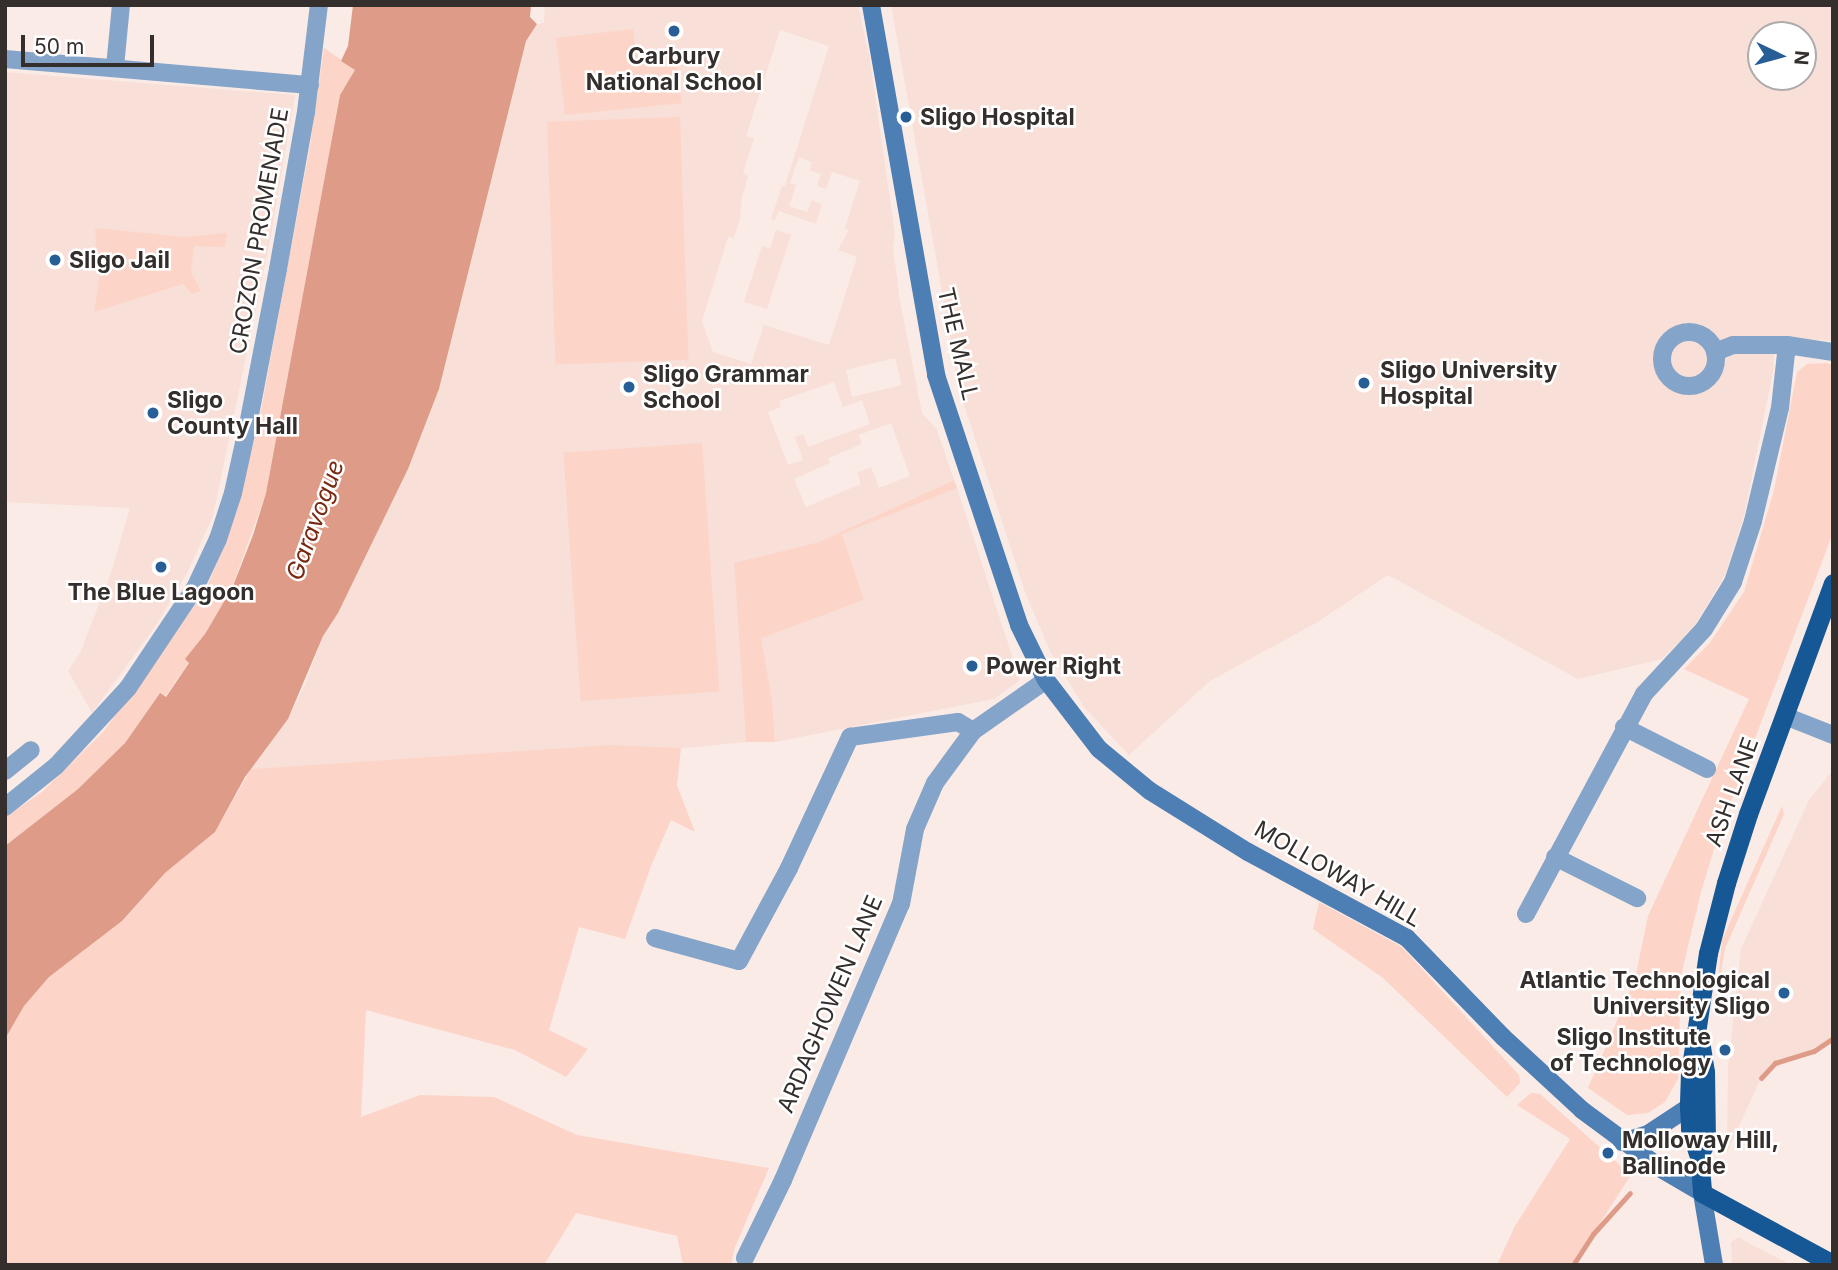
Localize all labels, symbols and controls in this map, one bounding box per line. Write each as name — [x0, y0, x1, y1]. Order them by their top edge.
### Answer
scale bar — [24, 21, 158, 65]
north arrow — [1747, 21, 1817, 91]
marker: Carbury National School — [666, 23, 682, 39]
text: 50 m — [34, 34, 84, 59]
place label: Carbury National School — [586, 42, 762, 96]
text: N — [1789, 49, 1814, 66]
place label: Sligo Hospital — [920, 103, 1075, 131]
street label: CROZON PROMENADE — [224, 106, 294, 356]
marker: Sligo Hospital — [898, 109, 914, 125]
place label: Sligo Jail — [69, 246, 170, 274]
marker: Sligo Jail — [47, 252, 63, 268]
street label: THE MALL — [932, 285, 984, 403]
place label: Sligo University Hospital — [1380, 356, 1557, 410]
place label: Sligo Grammar School — [643, 360, 809, 414]
marker: Sligo University Hospital — [1354, 373, 1374, 393]
marker: Sligo Grammar School — [621, 379, 637, 395]
place label: Sligo County Hall — [167, 386, 298, 440]
marker: Sligo County Hall — [145, 405, 161, 421]
water label: Garavogue — [280, 456, 350, 584]
marker: The Blue Lagoon — [153, 559, 169, 575]
place label: The Blue Lagoon — [67, 578, 255, 606]
place label: Power Right — [986, 652, 1121, 680]
marker: Power Right — [964, 658, 980, 674]
street label: ASH LANE — [1700, 734, 1764, 850]
street label: MOLLOWAY HILL — [1250, 815, 1426, 933]
street label: ARDAGHOWEN LANE — [772, 891, 888, 1117]
place label: Atlantic Technological University Sligo — [1519, 966, 1770, 1020]
marker: Atlantic Technological University Sligo — [1776, 985, 1792, 1001]
place label: Sligo Institute of Technology — [1550, 1023, 1711, 1077]
marker: Sligo Institute of Technology — [1717, 1042, 1733, 1058]
place label: Molloway Hill, Ballinode — [1622, 1126, 1779, 1180]
marker: Molloway Hill, Ballinode — [1600, 1145, 1616, 1161]

